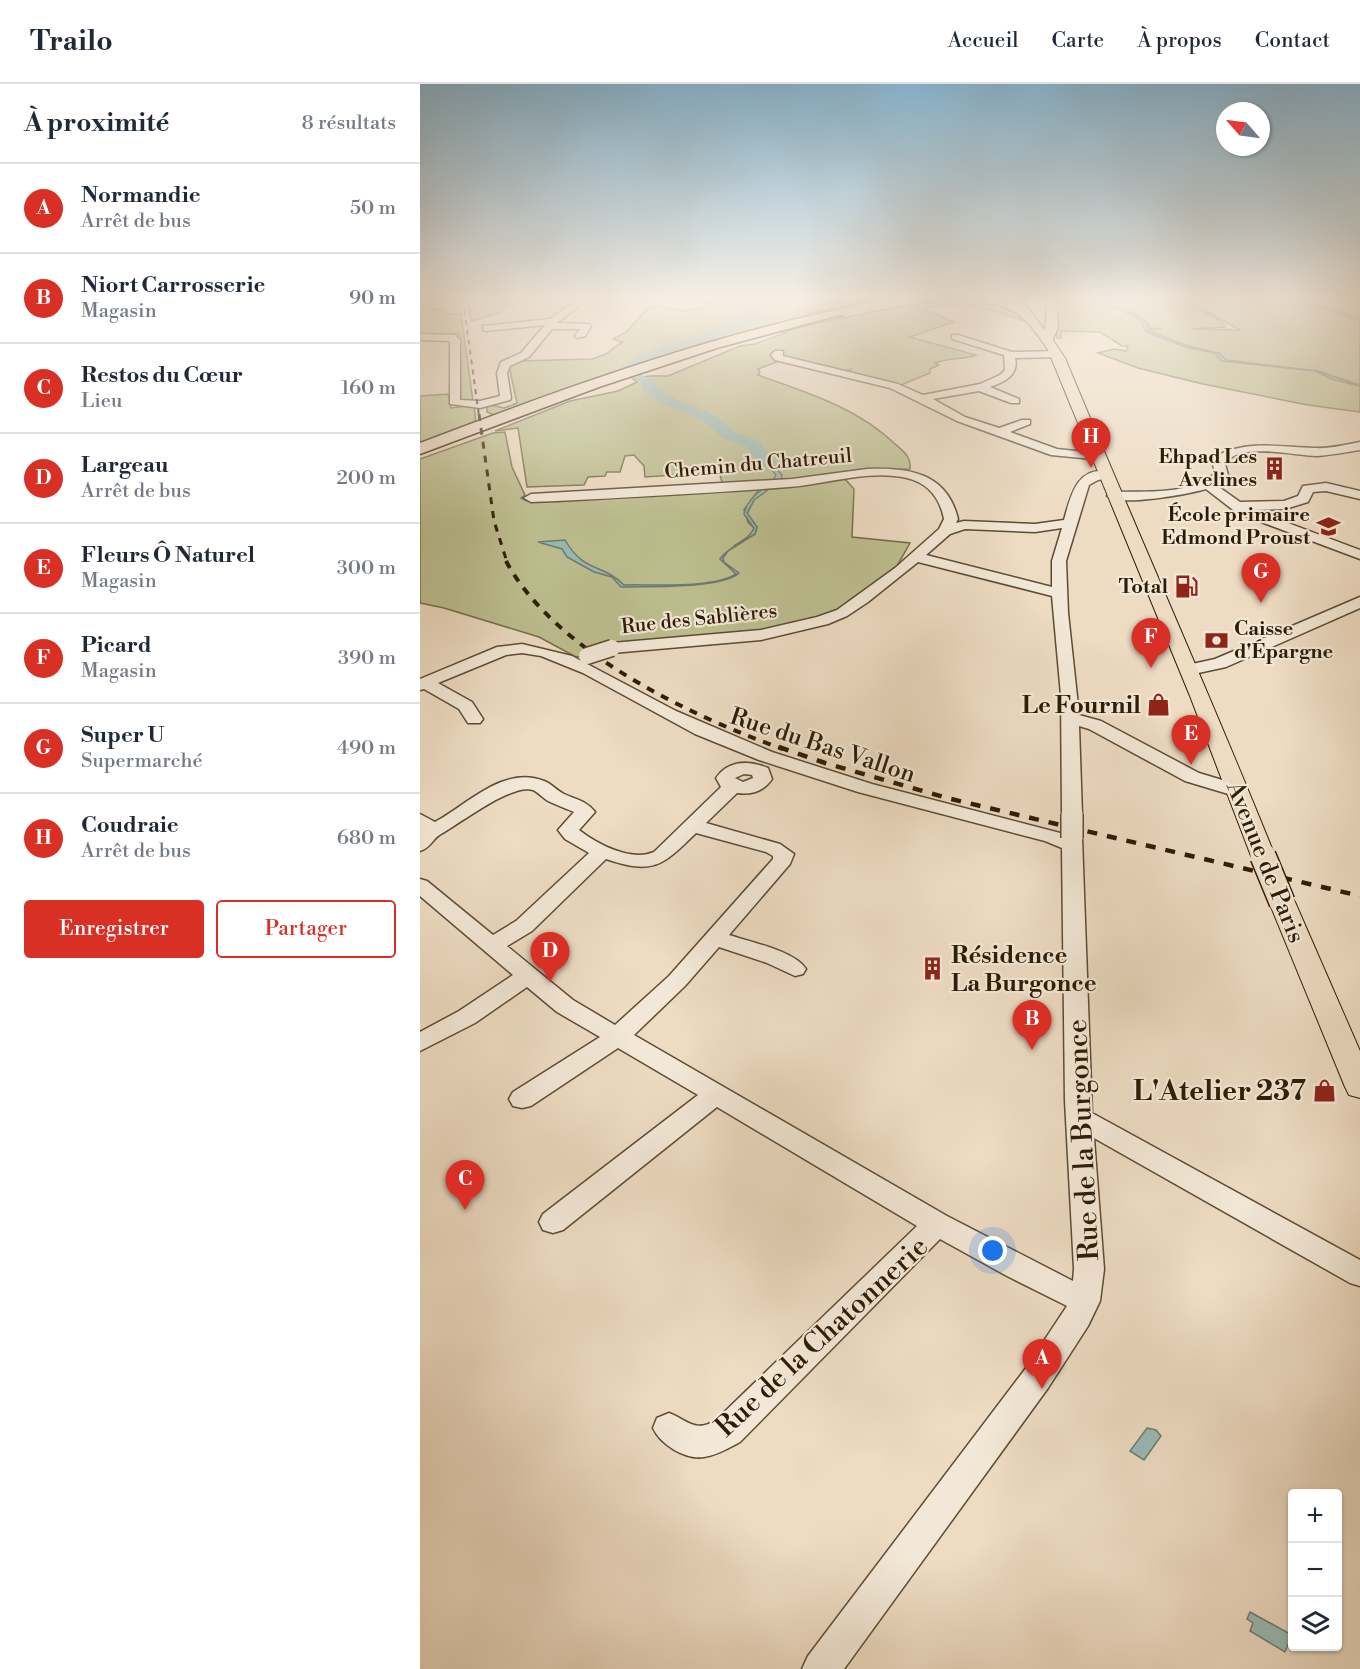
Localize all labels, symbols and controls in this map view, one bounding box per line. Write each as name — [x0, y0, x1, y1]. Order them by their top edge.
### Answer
text: Trailo — [30, 24, 113, 59]
text: Accueil — [948, 28, 1019, 54]
text: Carte — [1052, 28, 1104, 54]
text: À propos — [1137, 28, 1222, 54]
text: Contact — [1255, 28, 1330, 54]
north arrow — [1216, 102, 1270, 156]
text: À proximité — [24, 107, 169, 139]
text: 8 résultats — [302, 111, 396, 136]
text: Normandie — [81, 182, 201, 209]
text: A — [36, 196, 51, 221]
text: 50 m — [350, 196, 396, 221]
text: Arrêt de bus — [81, 209, 191, 234]
text: Niort Carrosserie — [81, 272, 265, 299]
text: B — [36, 286, 51, 311]
text: 90 m — [349, 286, 396, 311]
text: Magasin — [81, 299, 157, 324]
text: Restos du Cœur — [81, 362, 243, 389]
text: C — [36, 376, 51, 401]
text: 160 m — [341, 376, 396, 401]
text: Lieu — [81, 389, 122, 414]
pin: H — [1072, 418, 1110, 468]
street label: Chemin du Chatreuil — [663, 444, 853, 485]
place label: Ehpad Les Avelines — [1158, 445, 1257, 493]
text: Largeau — [81, 452, 168, 479]
building icon: Ehpad Les Avelines — [1262, 455, 1288, 481]
text: D — [36, 466, 51, 491]
text: 200 m — [336, 466, 396, 491]
text: Arrêt de bus — [81, 479, 191, 504]
place label: École primaire Edmond Proust — [1161, 502, 1311, 551]
school or university icon: École primaire Edmond Proust — [1315, 513, 1341, 539]
text: Fleurs Ô Naturel — [81, 542, 255, 569]
pin: G — [1242, 554, 1280, 603]
text: E — [37, 556, 50, 581]
text: 300 m — [337, 556, 396, 581]
text: Magasin — [81, 569, 157, 594]
fuel station icon: Total — [1173, 573, 1199, 599]
place label: Total — [1119, 575, 1168, 600]
street label: Rue des Sablières — [620, 599, 778, 640]
place label: Caisse d'Épargne — [1234, 617, 1333, 665]
pin: F — [1132, 618, 1170, 668]
bank icon: Caisse d'Épargne — [1203, 627, 1229, 653]
text: Picard — [81, 632, 152, 659]
text: F — [36, 646, 51, 671]
text: 390 m — [338, 646, 396, 671]
text: Magasin — [81, 659, 157, 684]
place label: Le Fournil — [1022, 691, 1141, 721]
shop icon: Le Fournil — [1146, 692, 1172, 718]
street label: Rue du Bas Vallon — [726, 702, 919, 790]
pin: E — [1172, 716, 1210, 765]
text: Super U — [81, 722, 164, 749]
text: G — [36, 736, 51, 761]
text: 490 m — [337, 736, 396, 761]
text: Supermarché — [81, 749, 203, 774]
street label: Avenue de Paris — [1219, 776, 1311, 947]
text: Coudraie — [81, 812, 179, 839]
text: H — [35, 826, 52, 851]
text: 680 m — [337, 826, 396, 851]
text: Arrêt de bus — [81, 839, 191, 864]
button: Enregistrer — [24, 900, 204, 958]
button: Partager — [216, 900, 396, 958]
pin: D — [530, 932, 570, 982]
place label: Résidence La Burgonce — [951, 941, 1097, 999]
building icon: Résidence La Burgonce — [920, 956, 946, 982]
pin: B — [1012, 1000, 1052, 1050]
street label: Rue de la Burgonce — [1060, 1018, 1107, 1262]
place label: L'Atelier 237 — [1133, 1074, 1306, 1109]
shop icon: L'Atelier 237 — [1311, 1077, 1337, 1103]
pin: C — [446, 1160, 484, 1210]
street label: Rue de la Chatonnerie — [708, 1229, 936, 1445]
your location — [978, 1236, 1007, 1265]
pin: A — [1022, 1340, 1062, 1389]
map controls — [1288, 1489, 1342, 1651]
button: + — [1288, 1489, 1342, 1543]
button: − — [1288, 1543, 1342, 1597]
button: layers — [1288, 1597, 1342, 1651]

